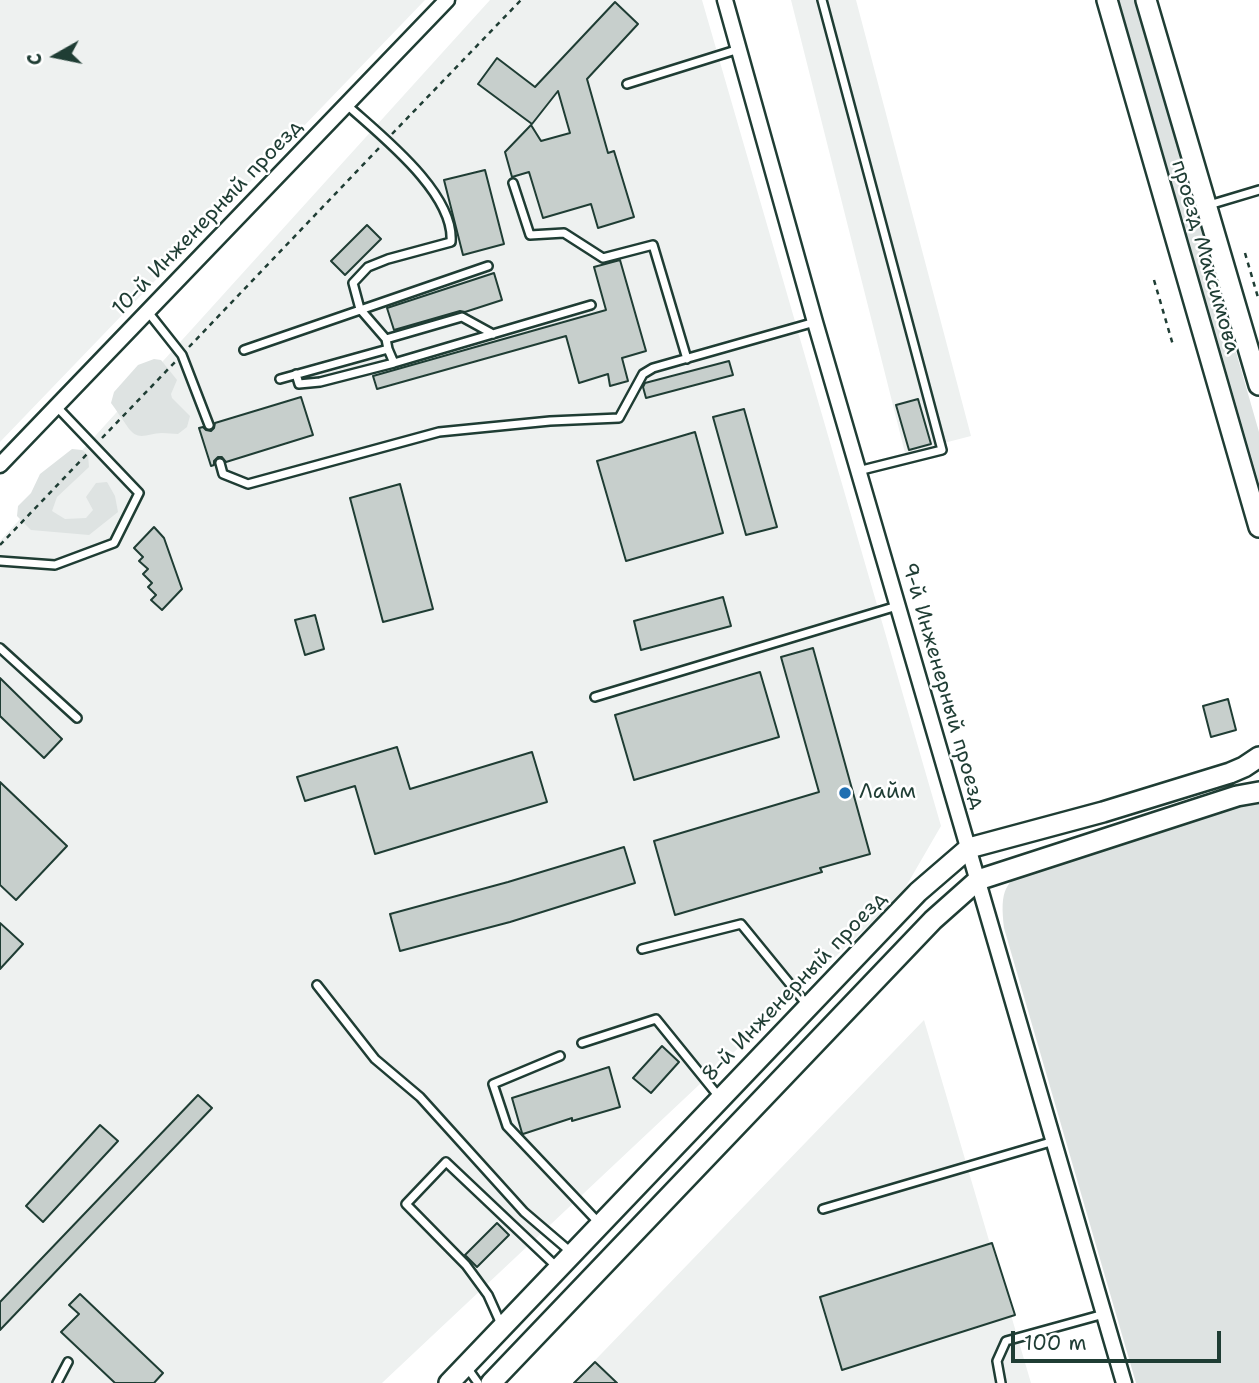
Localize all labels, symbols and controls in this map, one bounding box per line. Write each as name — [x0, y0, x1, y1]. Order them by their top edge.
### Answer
north arrow — [21, 21, 91, 91]
text: С — [22, 52, 48, 67]
street label: 10-й Инженерный проезд — [108, 115, 308, 321]
street label: проезд Максимова — [1165, 157, 1245, 357]
street label: 9-й Инженерный проезд — [896, 560, 990, 812]
place label: Лайм — [859, 780, 916, 806]
marker: Лайм — [837, 785, 853, 801]
street label: 8-й Инженерный проезд — [697, 887, 893, 1087]
scale bar — [1014, 1316, 1224, 1360]
text: 100 m — [1024, 1329, 1087, 1357]

